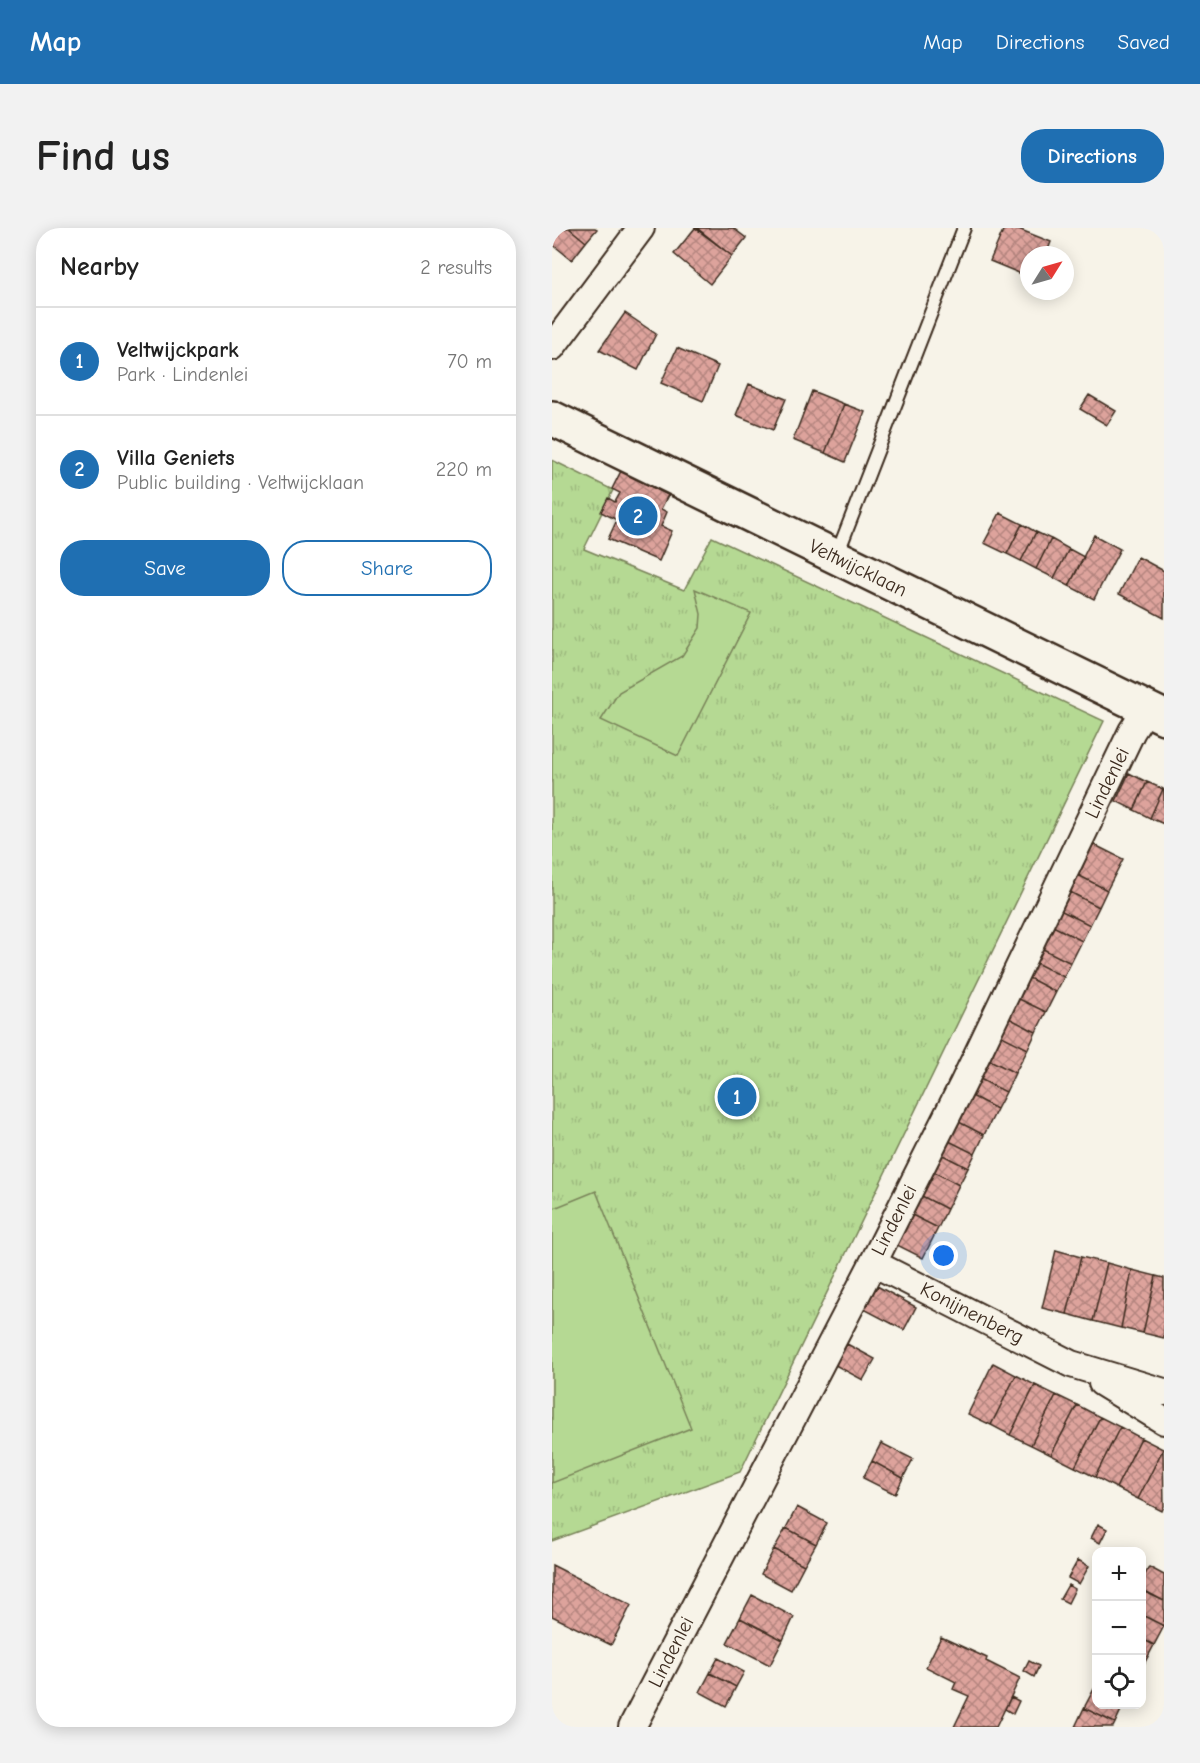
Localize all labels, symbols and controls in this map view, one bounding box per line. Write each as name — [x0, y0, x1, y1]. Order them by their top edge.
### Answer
text: Map — [30, 26, 81, 58]
text: Map — [923, 30, 963, 54]
text: Directions — [996, 30, 1085, 54]
text: Saved — [1118, 30, 1170, 54]
button: Directions — [1021, 129, 1164, 183]
text: Find us — [36, 132, 170, 181]
north arrow — [1020, 246, 1074, 300]
text: Nearby — [60, 252, 139, 282]
text: 2 results — [420, 256, 492, 279]
text: Veltwijckpark — [117, 337, 239, 363]
text: 1 — [76, 350, 83, 373]
text: 70 m — [447, 350, 492, 373]
text: Park · Lindenlei — [117, 363, 248, 386]
text: Villa Geniets — [117, 445, 235, 471]
text: 2 — [75, 458, 84, 481]
text: 220 m — [436, 458, 492, 481]
text: Public building · Veltwijcklaan — [117, 471, 364, 494]
pin: 2 — [618, 494, 658, 538]
street label: Veltwijcklaan — [805, 534, 911, 602]
button: Save — [60, 540, 270, 596]
button: Share — [282, 540, 492, 596]
street label: Lindenlei — [1080, 744, 1134, 822]
pin: 1 — [718, 1074, 756, 1120]
street label: Lindenlei — [866, 1181, 922, 1259]
your location — [929, 1241, 958, 1270]
street label: Konijnenberg — [916, 1277, 1028, 1349]
map controls — [1092, 1547, 1146, 1709]
button: + — [1092, 1547, 1146, 1601]
button: − — [1092, 1601, 1146, 1655]
street label: Lindenlei — [643, 1613, 699, 1691]
button: locate — [1092, 1655, 1146, 1709]

